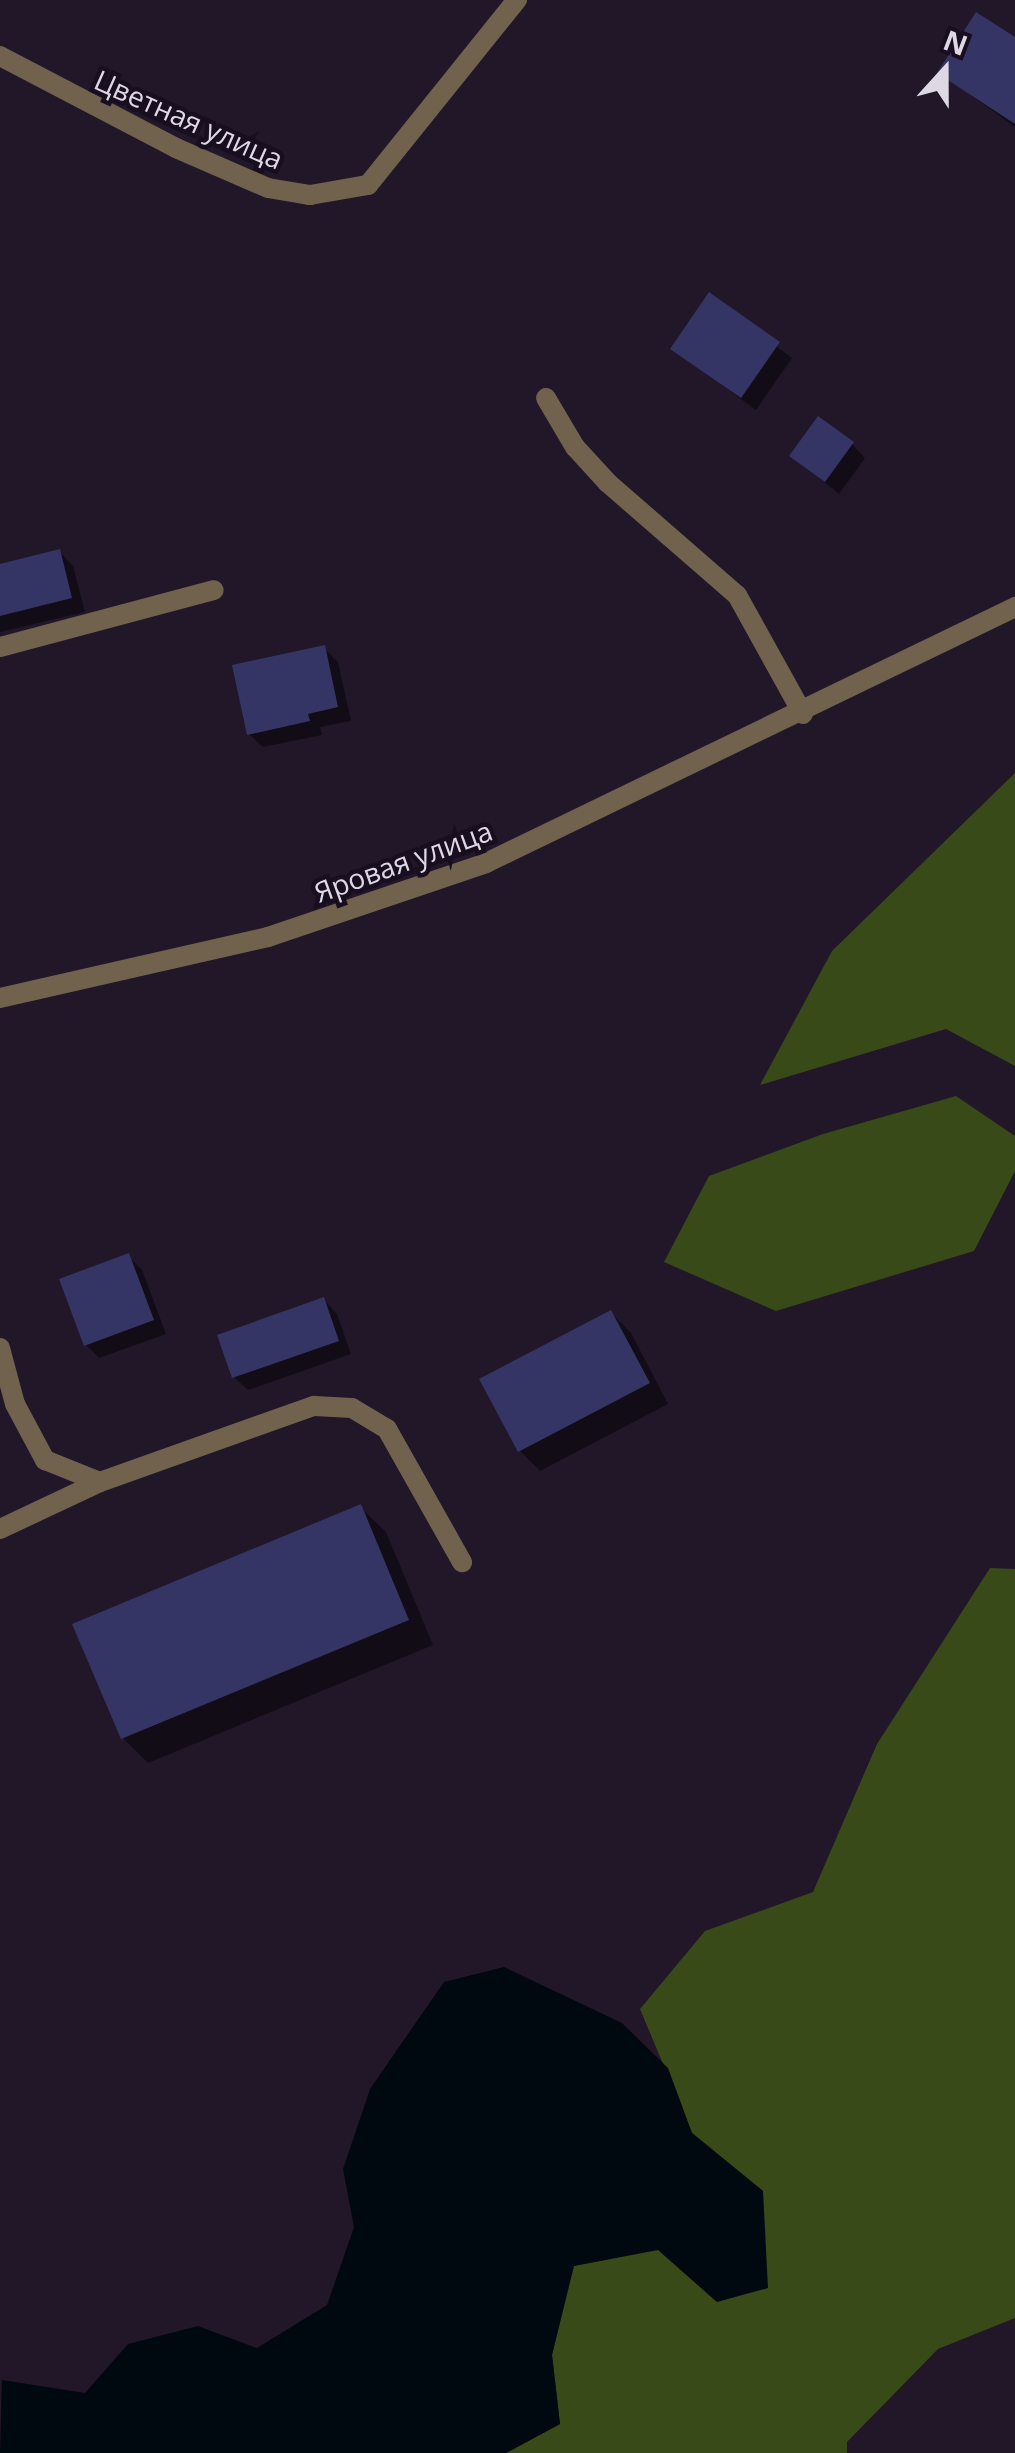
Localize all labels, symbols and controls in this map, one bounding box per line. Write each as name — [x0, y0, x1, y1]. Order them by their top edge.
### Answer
north arrow — [895, 20, 995, 120]
text: N — [938, 20, 973, 64]
street label: Цветная улица — [90, 62, 288, 176]
street label: Яровая улица — [309, 813, 497, 909]

